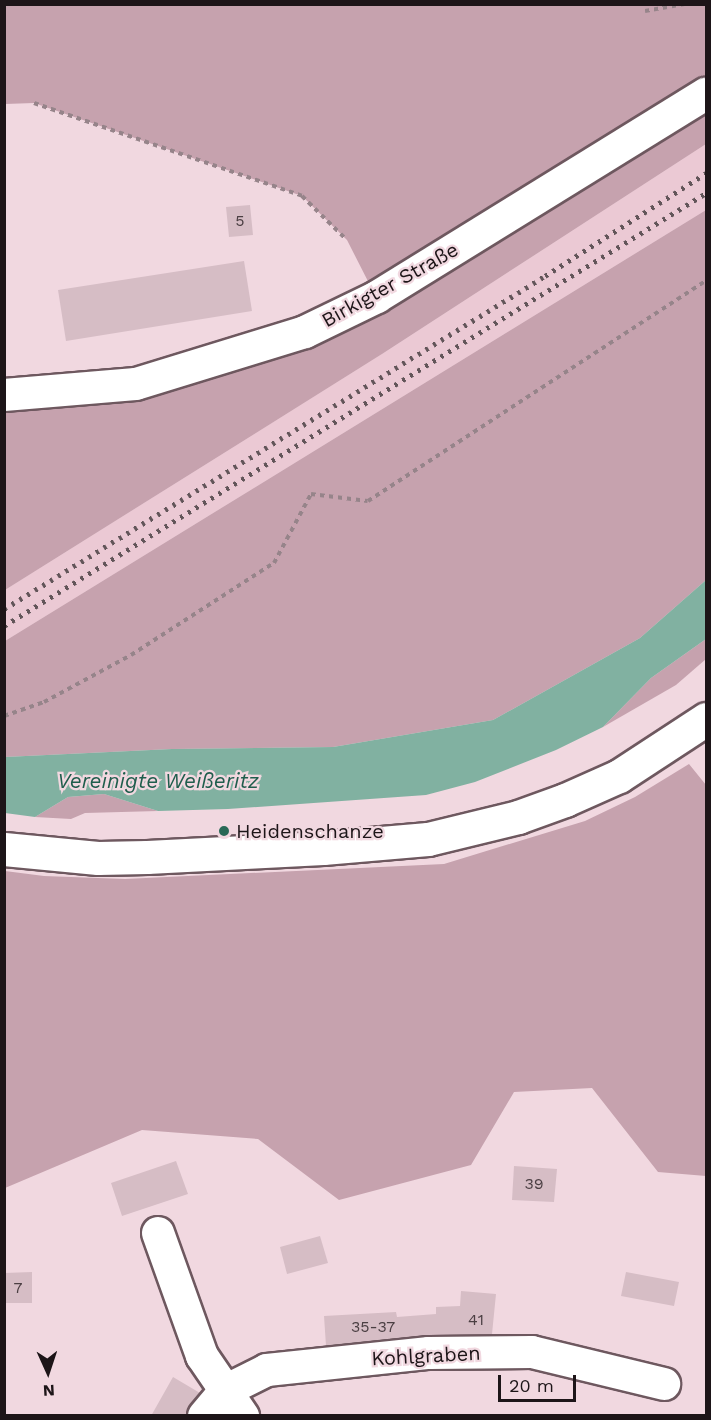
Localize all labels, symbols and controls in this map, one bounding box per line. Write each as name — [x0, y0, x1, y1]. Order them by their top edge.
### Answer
house number: 5 — [235, 211, 245, 231]
street label: Birkigter Straße — [317, 237, 463, 333]
water label: Vereinigte Weißeritz — [57, 768, 259, 794]
place label: Heidenschanze — [236, 819, 384, 843]
marker: Heidenschanze — [217, 824, 231, 838]
house number: 39 — [524, 1174, 544, 1194]
house number: 7 — [14, 1278, 22, 1298]
house number: 41 — [468, 1310, 484, 1330]
house number: 35-37 — [351, 1317, 395, 1337]
street label: Kohlgraben — [371, 1341, 481, 1371]
north arrow — [18, 1342, 78, 1402]
scale bar — [501, 1363, 579, 1401]
text: 20 m — [509, 1375, 554, 1396]
text: N — [43, 1381, 55, 1400]

